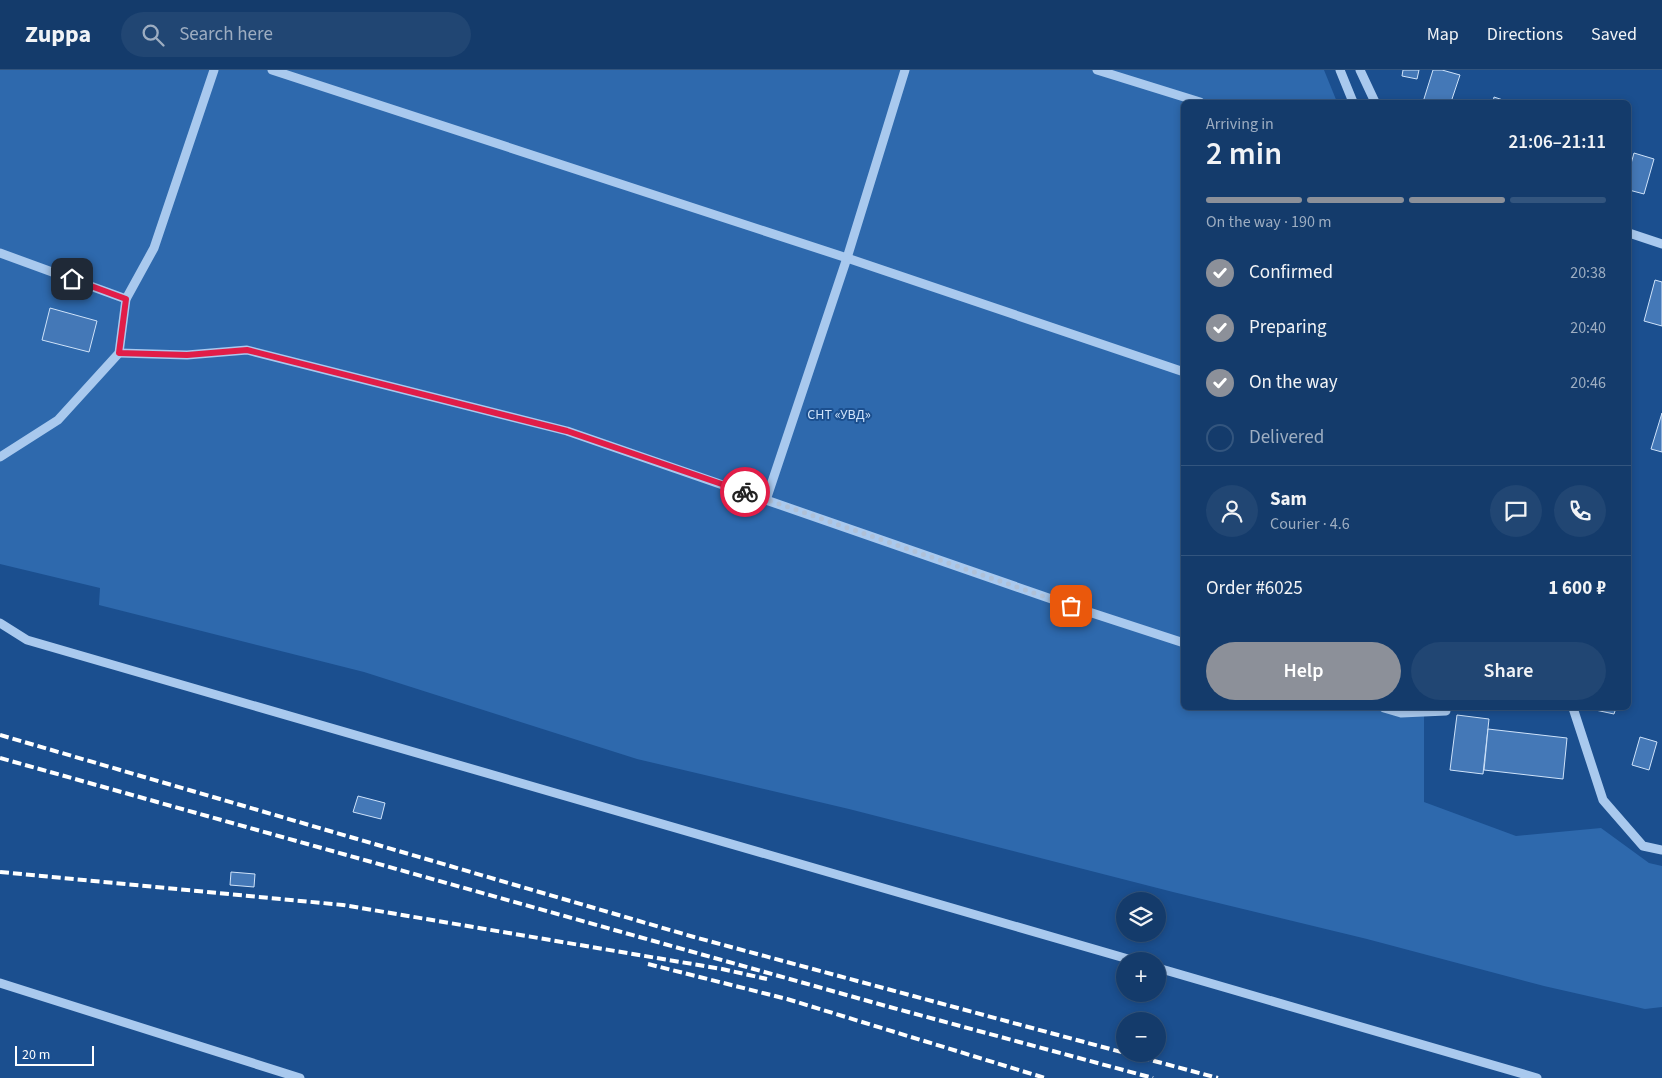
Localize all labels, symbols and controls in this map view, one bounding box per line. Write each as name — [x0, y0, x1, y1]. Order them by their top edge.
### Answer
search box — [121, 12, 471, 57]
text: Zuppa — [25, 17, 91, 52]
icon: search — [139, 21, 167, 49]
text: Search here — [179, 21, 273, 48]
text: Map — [1427, 22, 1459, 47]
text: Directions — [1487, 22, 1563, 47]
text: Saved — [1591, 22, 1637, 47]
text: Arriving in — [1206, 113, 1274, 135]
text: 21:06–21:11 — [1508, 129, 1606, 156]
text: 2 min — [1206, 131, 1282, 177]
text: On the way · 190 m — [1206, 211, 1331, 233]
pin — [51, 258, 93, 300]
icon: check — [1206, 259, 1234, 287]
text: Confirmed — [1249, 259, 1333, 286]
text: 20:38 — [1570, 262, 1606, 284]
icon: home — [58, 265, 86, 293]
icon: check — [1206, 314, 1234, 342]
text: Preparing — [1249, 314, 1327, 341]
text: 20:40 — [1570, 317, 1606, 339]
icon: check — [1206, 369, 1234, 397]
text: On the way — [1249, 369, 1338, 396]
text: 20:46 — [1570, 372, 1606, 394]
park label: СНТ «УВД» — [807, 405, 871, 425]
text: Delivered — [1249, 424, 1324, 451]
courier — [720, 467, 770, 517]
icon: bike — [731, 478, 759, 506]
button: person — [1206, 485, 1258, 537]
button: chat — [1490, 485, 1542, 537]
button: phone — [1554, 485, 1606, 537]
text: Sam — [1270, 486, 1307, 513]
text: Courier · 4.6 — [1270, 513, 1350, 535]
text: Order #6025 — [1206, 575, 1303, 602]
text: 1 600 ₽ — [1548, 575, 1606, 602]
pin — [1050, 585, 1092, 627]
icon: bag — [1057, 592, 1085, 620]
button: Help — [1206, 642, 1401, 700]
button: Share — [1411, 642, 1606, 700]
map controls — [1116, 892, 1166, 1062]
button: layers — [1116, 892, 1166, 942]
button: + — [1116, 952, 1166, 1002]
button: − — [1116, 1012, 1166, 1062]
scale bar — [15, 1043, 94, 1066]
text: 20 m — [22, 1045, 50, 1065]

